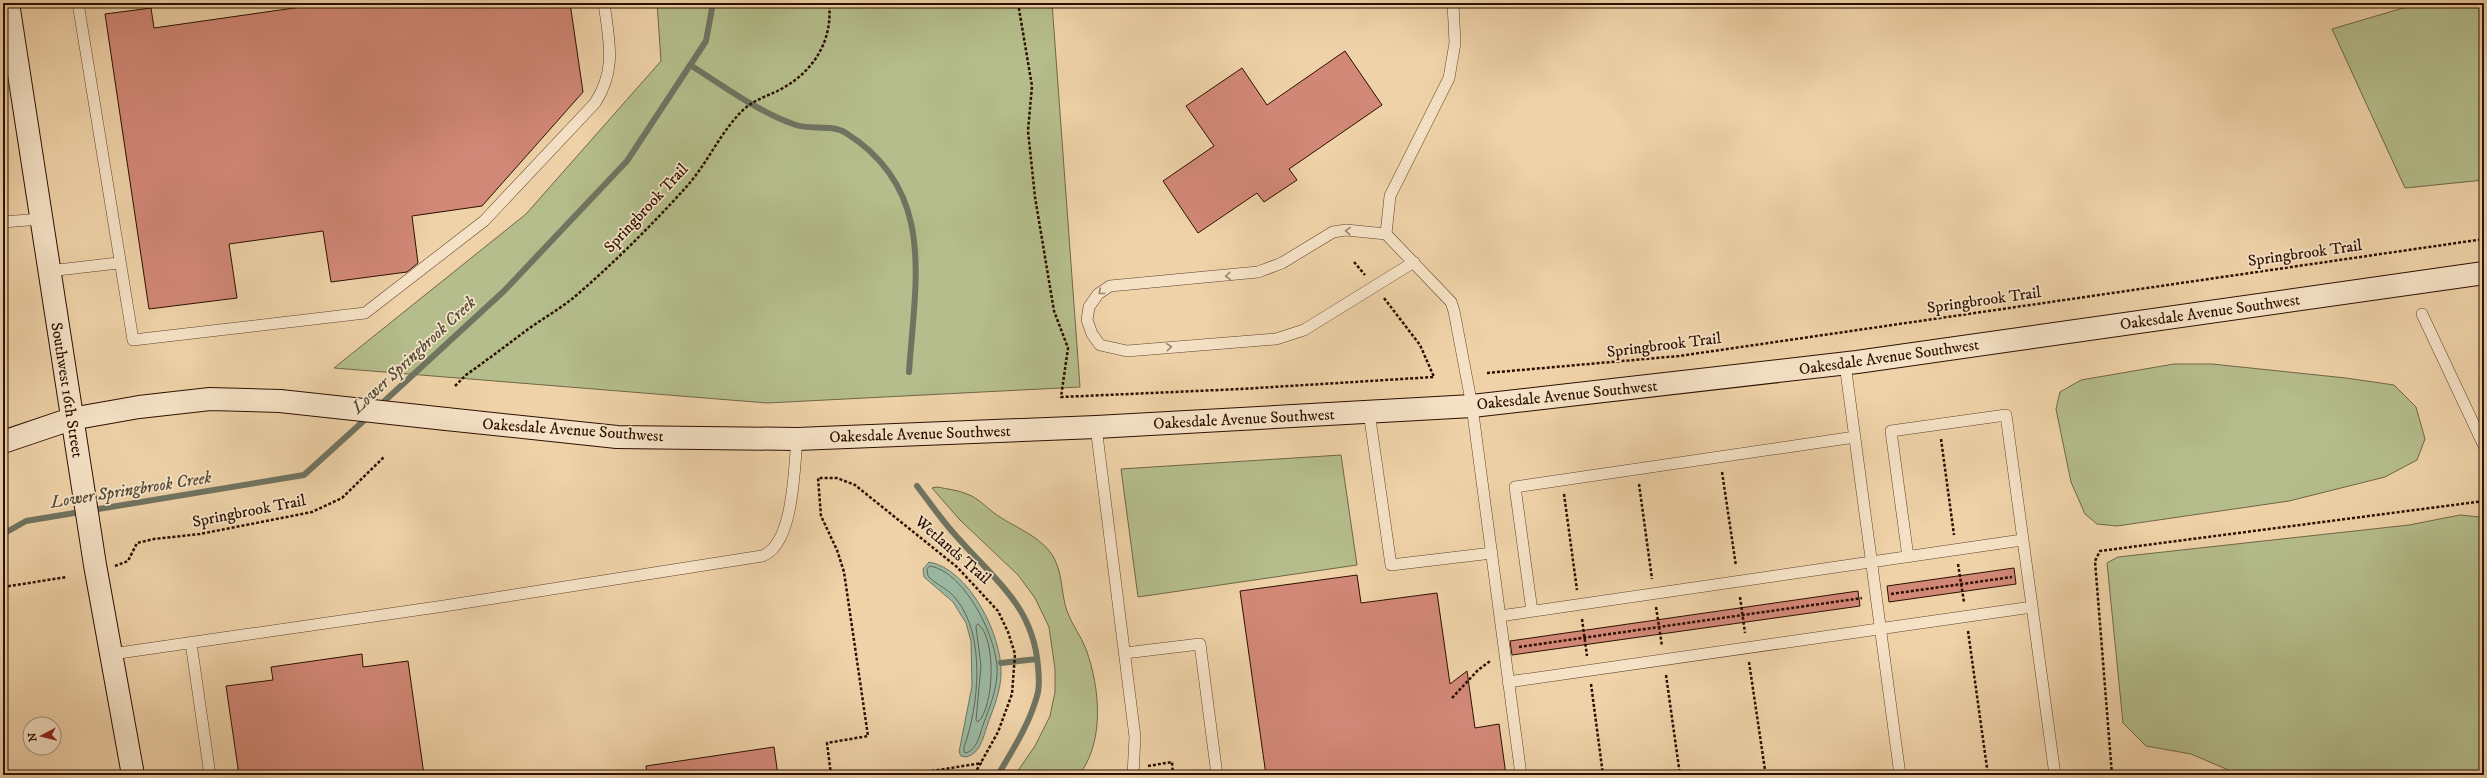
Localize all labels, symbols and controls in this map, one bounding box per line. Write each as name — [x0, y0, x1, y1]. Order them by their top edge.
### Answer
street label: Springbrook Trail — [599, 159, 693, 257]
one-way arrow — [1345, 227, 1351, 235]
street label: Springbrook Trail — [2247, 235, 2364, 271]
one-way arrow — [1225, 272, 1231, 281]
street label: Springbrook Trail — [1926, 282, 2043, 318]
one-way arrow — [1098, 288, 1106, 295]
street label: Oakesdale Avenue Southwest — [2119, 289, 2301, 335]
water label: Lower Springbrook Creek — [346, 291, 482, 419]
street label: Southwest 16th Street — [46, 321, 88, 459]
street label: Springbrook Trail — [1606, 328, 1722, 362]
street label: Oakesdale Avenue Southwest — [1798, 334, 1980, 380]
one-way arrow — [1166, 343, 1172, 352]
street label: Oakesdale Avenue Southwest — [1476, 376, 1658, 414]
street label: Oakesdale Avenue Southwest — [1153, 404, 1335, 434]
street label: Oakesdale Avenue Southwest — [482, 414, 664, 446]
street label: Oakesdale Avenue Southwest — [829, 421, 1011, 447]
water label: Lower Springbrook Creek — [48, 466, 214, 514]
street label: Springbrook Trail — [191, 490, 308, 532]
street label: Wetlands Trail — [910, 511, 995, 589]
north arrow — [22, 716, 62, 756]
text: N — [26, 732, 41, 742]

